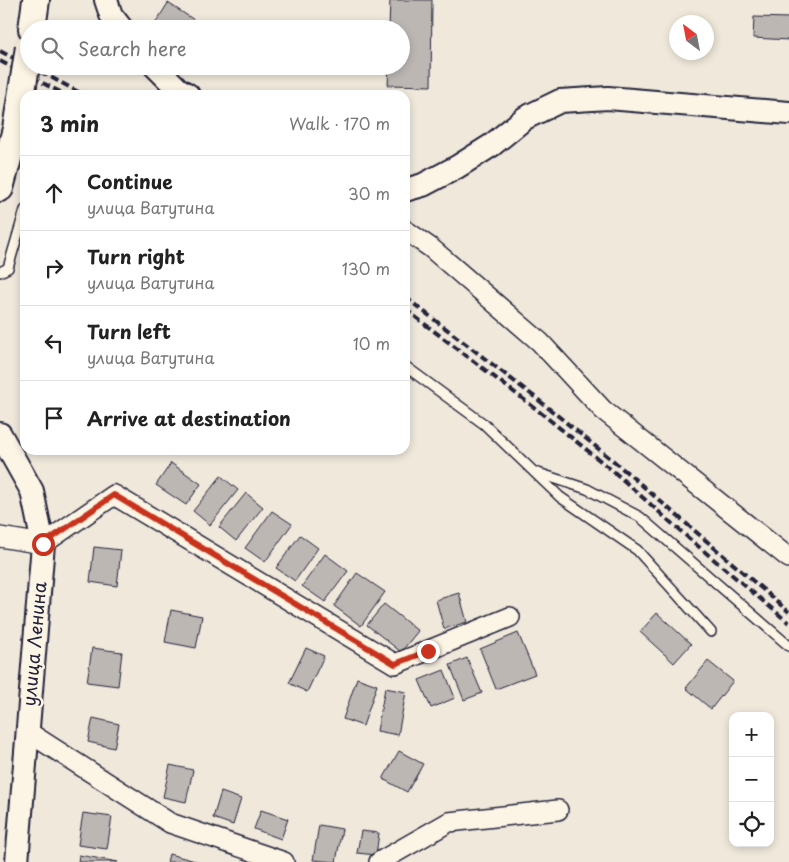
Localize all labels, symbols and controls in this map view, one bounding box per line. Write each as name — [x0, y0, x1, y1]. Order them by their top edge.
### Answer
north arrow — [669, 15, 714, 60]
search box — [20, 20, 410, 75]
icon: search — [38, 34, 66, 62]
text: Search here — [78, 34, 187, 62]
text: 3 min — [40, 107, 99, 139]
text: Walk · 170 m — [289, 111, 390, 135]
text: Continue — [87, 167, 173, 195]
icon: ahead — [40, 179, 68, 207]
text: 30 m — [348, 181, 390, 205]
text: улица Ватутина — [87, 195, 215, 219]
text: Turn right — [87, 242, 185, 270]
icon: right — [40, 254, 68, 282]
text: 130 m — [342, 256, 390, 280]
text: улица Ватутина — [87, 270, 215, 294]
text: Turn left — [87, 317, 171, 345]
icon: left — [40, 329, 68, 357]
text: 10 m — [353, 331, 390, 355]
text: улица Ватутина — [87, 345, 215, 369]
icon: arrive — [40, 404, 68, 432]
text: Arrive at destination — [87, 404, 291, 432]
route start — [32, 533, 55, 556]
street label: улица Ленина — [15, 580, 52, 707]
route end — [417, 640, 440, 663]
map controls — [729, 712, 774, 847]
button: + — [729, 712, 774, 757]
button: − — [729, 757, 774, 802]
button: locate — [729, 802, 774, 847]

